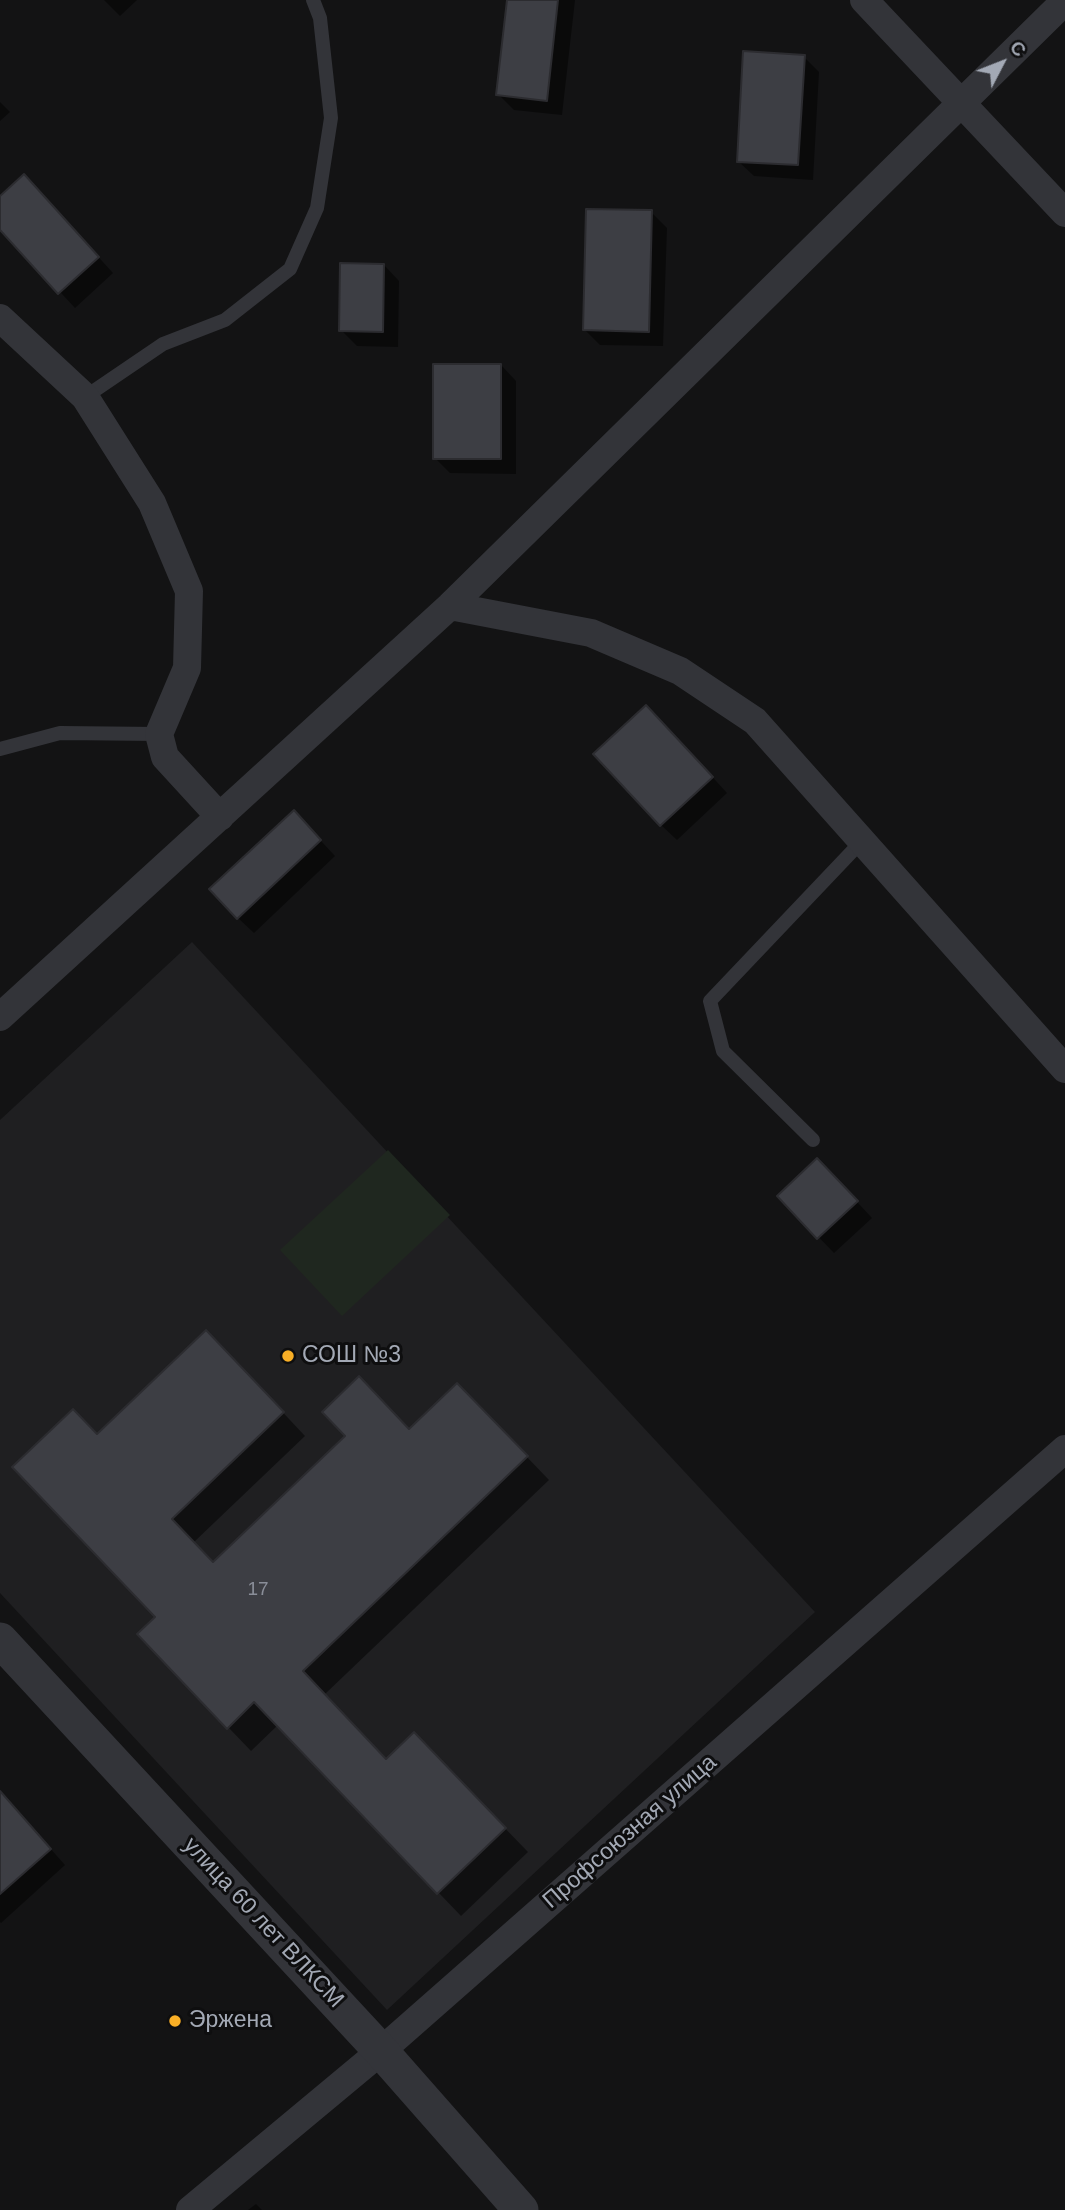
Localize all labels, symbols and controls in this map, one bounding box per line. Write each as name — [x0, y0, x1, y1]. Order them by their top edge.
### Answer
north arrow — [967, 28, 1037, 98]
text: С — [1006, 36, 1030, 61]
place label: СОШ №3 — [302, 1342, 401, 1370]
marker: СОШ №3 — [280, 1348, 296, 1364]
house number: 17 — [247, 1579, 269, 1601]
street label: Профсоюзная улица — [538, 1749, 722, 1915]
street label: улица 60 лет ВЛКСМ — [177, 1832, 349, 2014]
place label: Эржена — [189, 2007, 272, 2035]
marker: Эржена — [167, 2013, 183, 2029]

